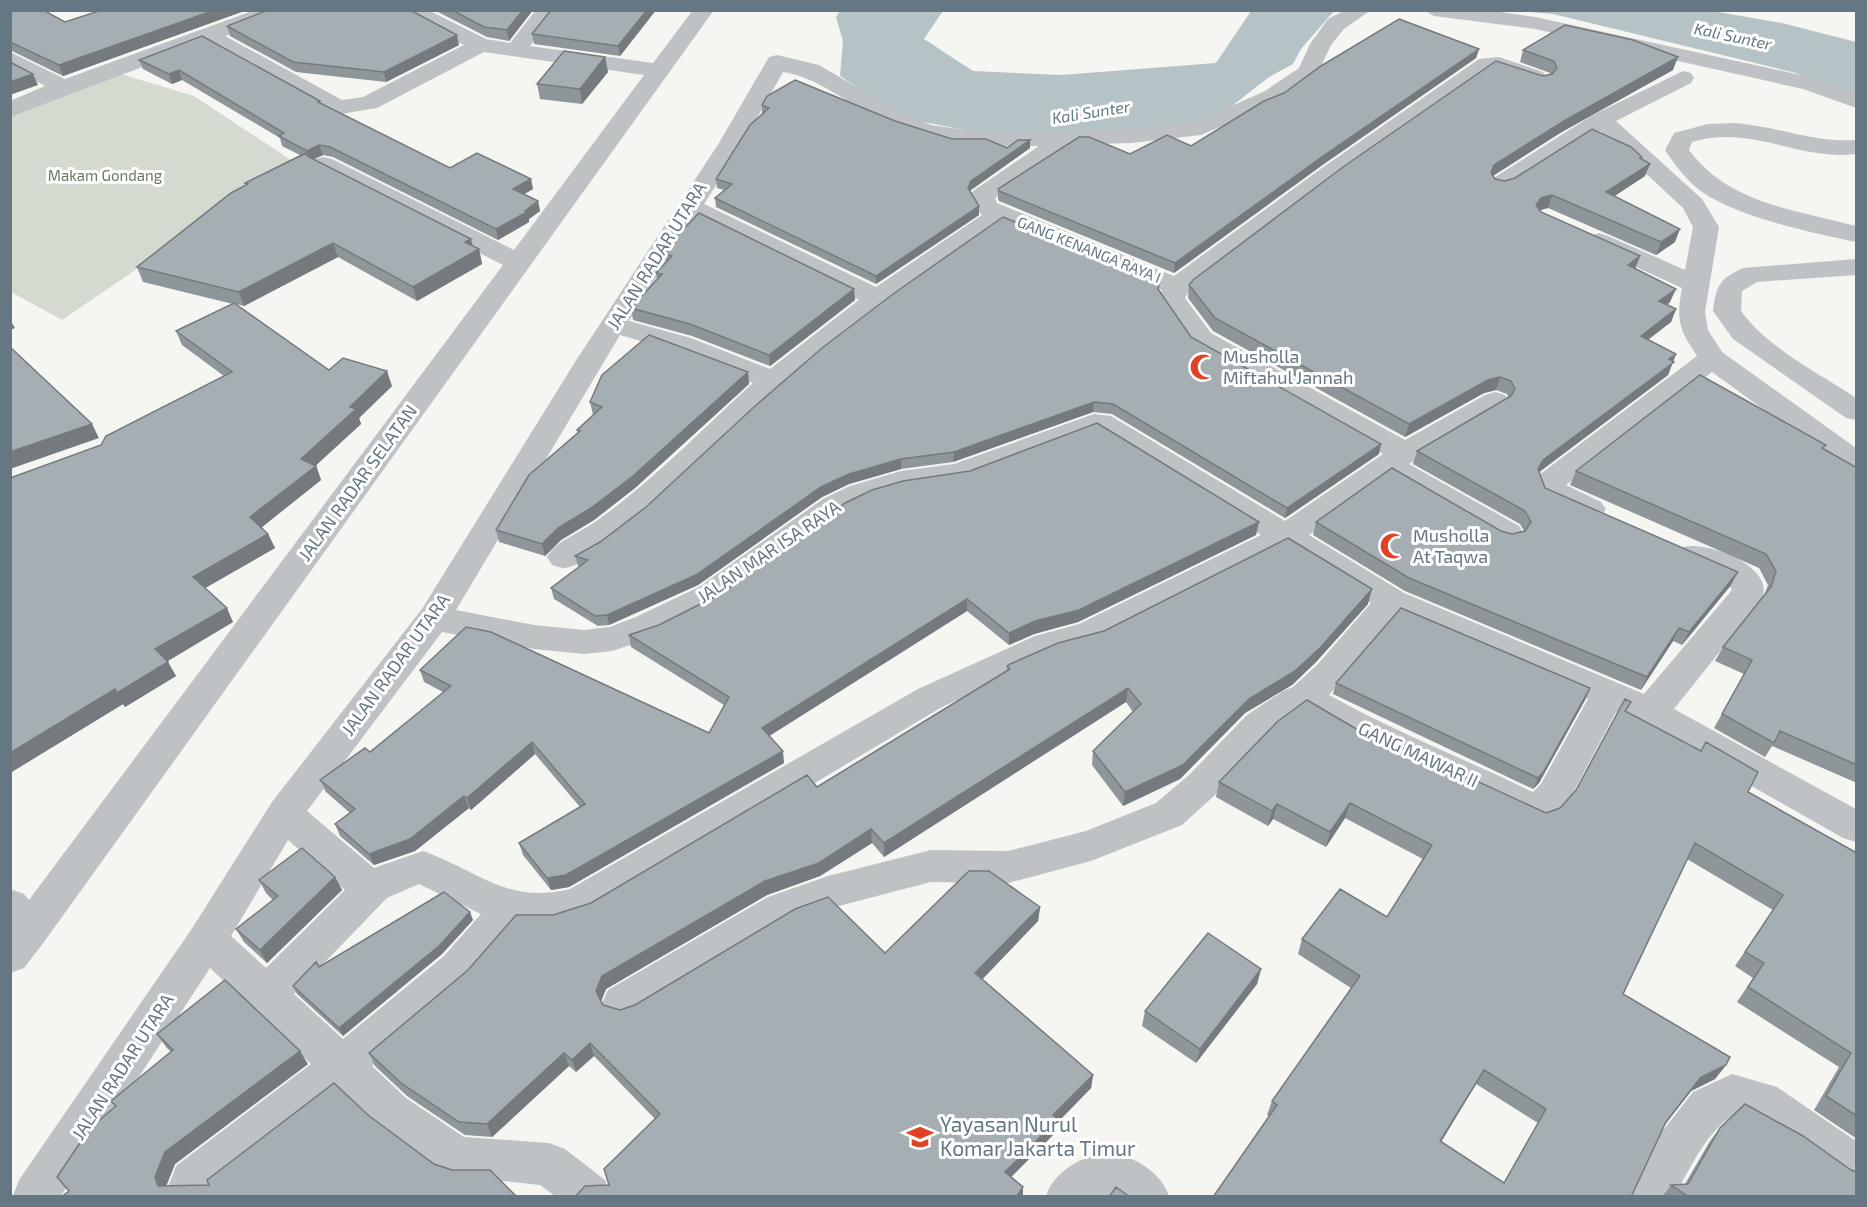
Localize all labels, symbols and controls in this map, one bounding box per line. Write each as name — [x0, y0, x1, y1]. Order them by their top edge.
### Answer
water label: Kali Sunter — [1693, 18, 1774, 53]
water label: Kali Sunter — [1050, 96, 1132, 127]
park label: Makam Gondang — [48, 166, 163, 184]
street label: JALAN RADAR UTARA — [602, 177, 711, 333]
street label: GANG KENANGA RAYA I — [1015, 212, 1164, 286]
place label: Musholla Miftahul Jannah — [1223, 345, 1353, 388]
mosque icon: Musholla Miftahul Jannah — [1188, 352, 1218, 382]
street label: JALAN RADAR SELATAN — [293, 400, 421, 565]
street label: JALAN MAR ISA RAYA — [693, 495, 845, 607]
place label: Musholla At Taqwa — [1413, 524, 1489, 567]
mosque icon: Musholla At Taqwa — [1378, 531, 1408, 561]
street label: JALAN RADAR UTARA — [336, 589, 454, 740]
street label: GANG MAWAR II — [1355, 717, 1482, 791]
street label: JALAN RADAR UTARA — [67, 989, 178, 1144]
place label: Yayasan Nurul Komar Jakarta Timur — [940, 1111, 1136, 1160]
school or university icon: Yayasan Nurul Komar Jakarta Timur — [905, 1122, 935, 1152]

